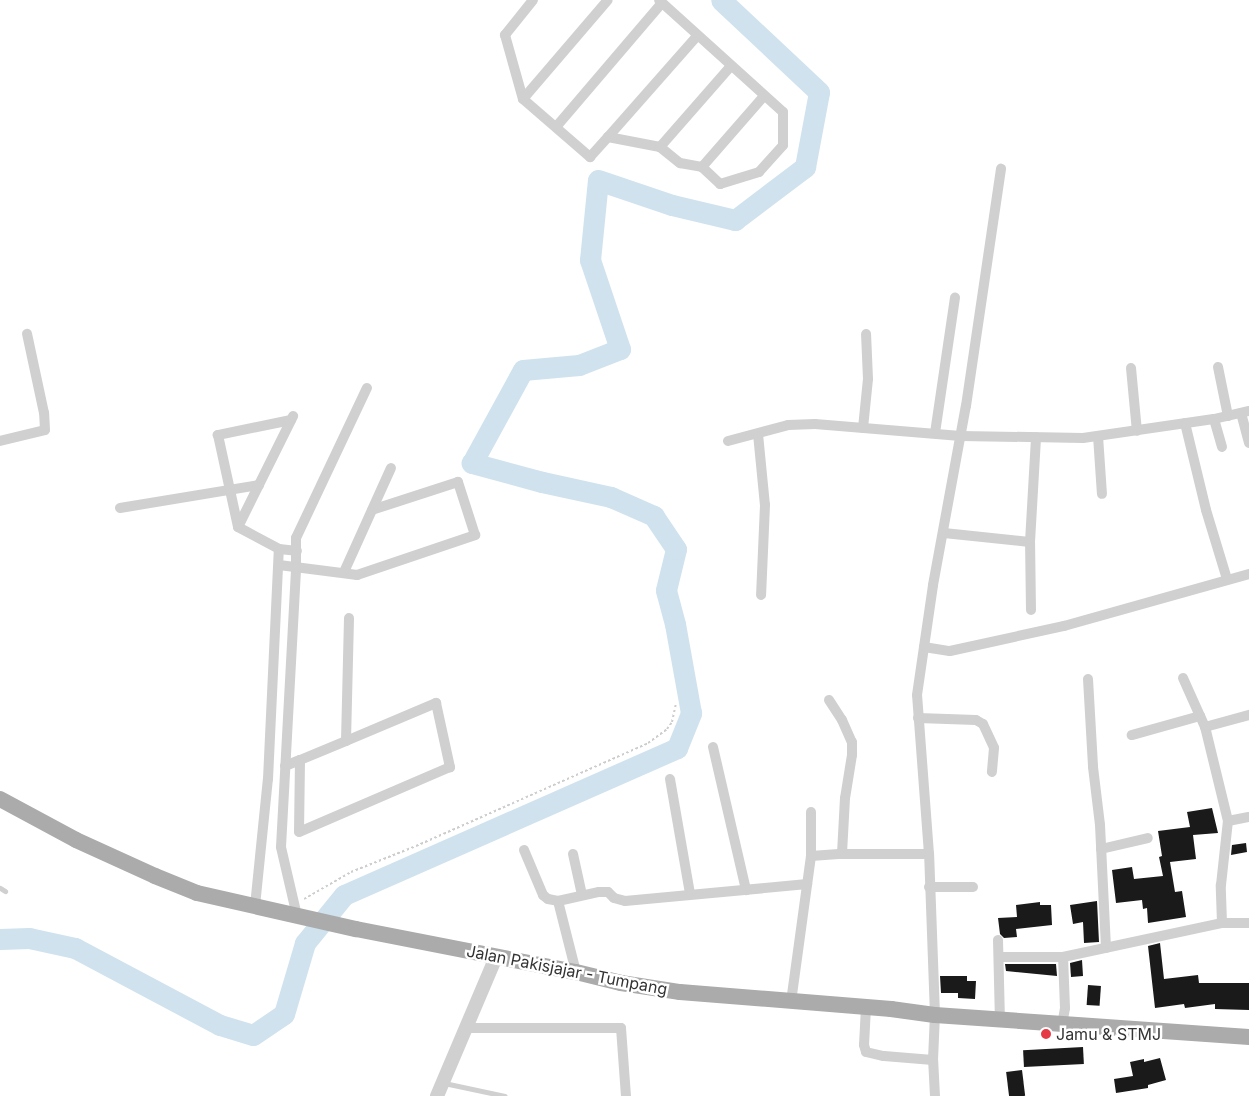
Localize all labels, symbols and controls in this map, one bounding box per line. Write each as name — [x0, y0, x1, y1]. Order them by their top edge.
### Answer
street label: Jalan Pakisjajar - Tumpang — [465, 941, 669, 999]
place label: Jamu & STMJ — [1056, 1024, 1161, 1044]
marker: Jamu & STMJ — [1040, 1028, 1052, 1040]

